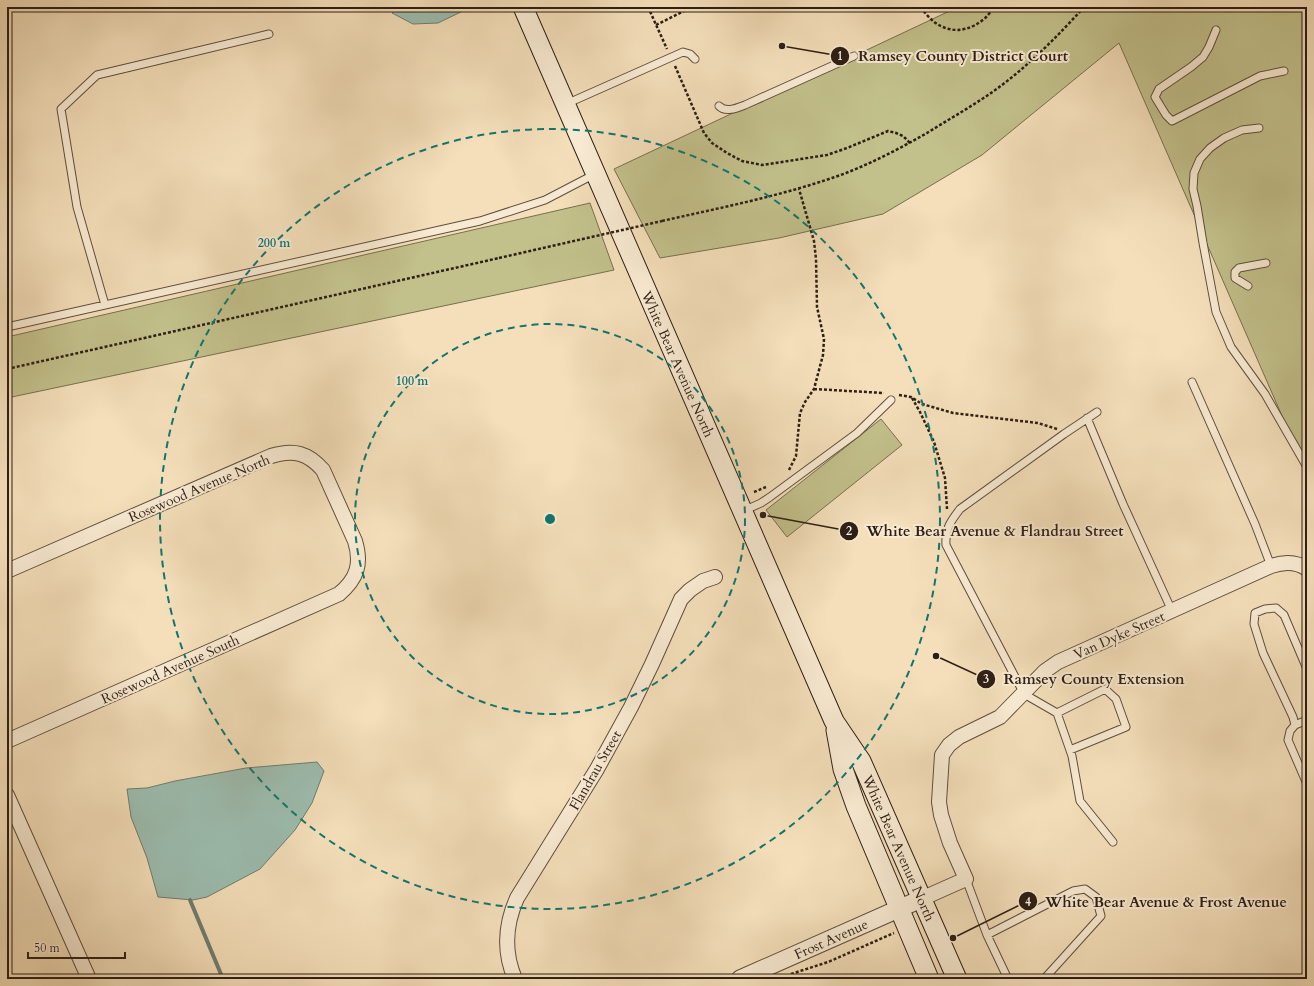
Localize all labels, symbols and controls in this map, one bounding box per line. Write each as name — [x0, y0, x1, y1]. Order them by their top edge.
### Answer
callout: Ramsey County District Court — [830, 42, 1076, 69]
text: Ramsey County District Court — [858, 46, 1069, 66]
text: 1 — [837, 48, 843, 64]
text: 200 m — [258, 235, 291, 251]
street label: White Bear Avenue North — [636, 287, 719, 441]
text: 100 m — [396, 373, 429, 389]
street label: Rosewood Avenue North — [126, 450, 273, 527]
centre of rings — [543, 512, 557, 526]
callout: White Bear Avenue & Flandrau Street — [839, 517, 1132, 544]
text: White Bear Avenue & Flandrau Street — [865, 521, 1124, 541]
text: 2 — [846, 523, 852, 539]
street label: Van Dyke Street — [1071, 607, 1168, 664]
street label: Rosewood Avenue South — [98, 630, 243, 709]
callout: Ramsey County Extension — [976, 666, 1193, 693]
text: Ramsey County Extension — [1003, 669, 1185, 689]
text: 3 — [983, 671, 989, 687]
street label: Flandrau Street — [565, 726, 626, 814]
street label: White Bear Avenue North — [857, 771, 940, 925]
callout: White Bear Avenue & Frost Avenue — [1018, 888, 1295, 915]
text: White Bear Avenue & Frost Avenue — [1044, 892, 1287, 912]
text: 4 — [1025, 894, 1031, 910]
street label: Frost Avenue — [791, 915, 871, 964]
scale bar — [28, 934, 125, 960]
text: 50 m — [34, 940, 61, 956]

